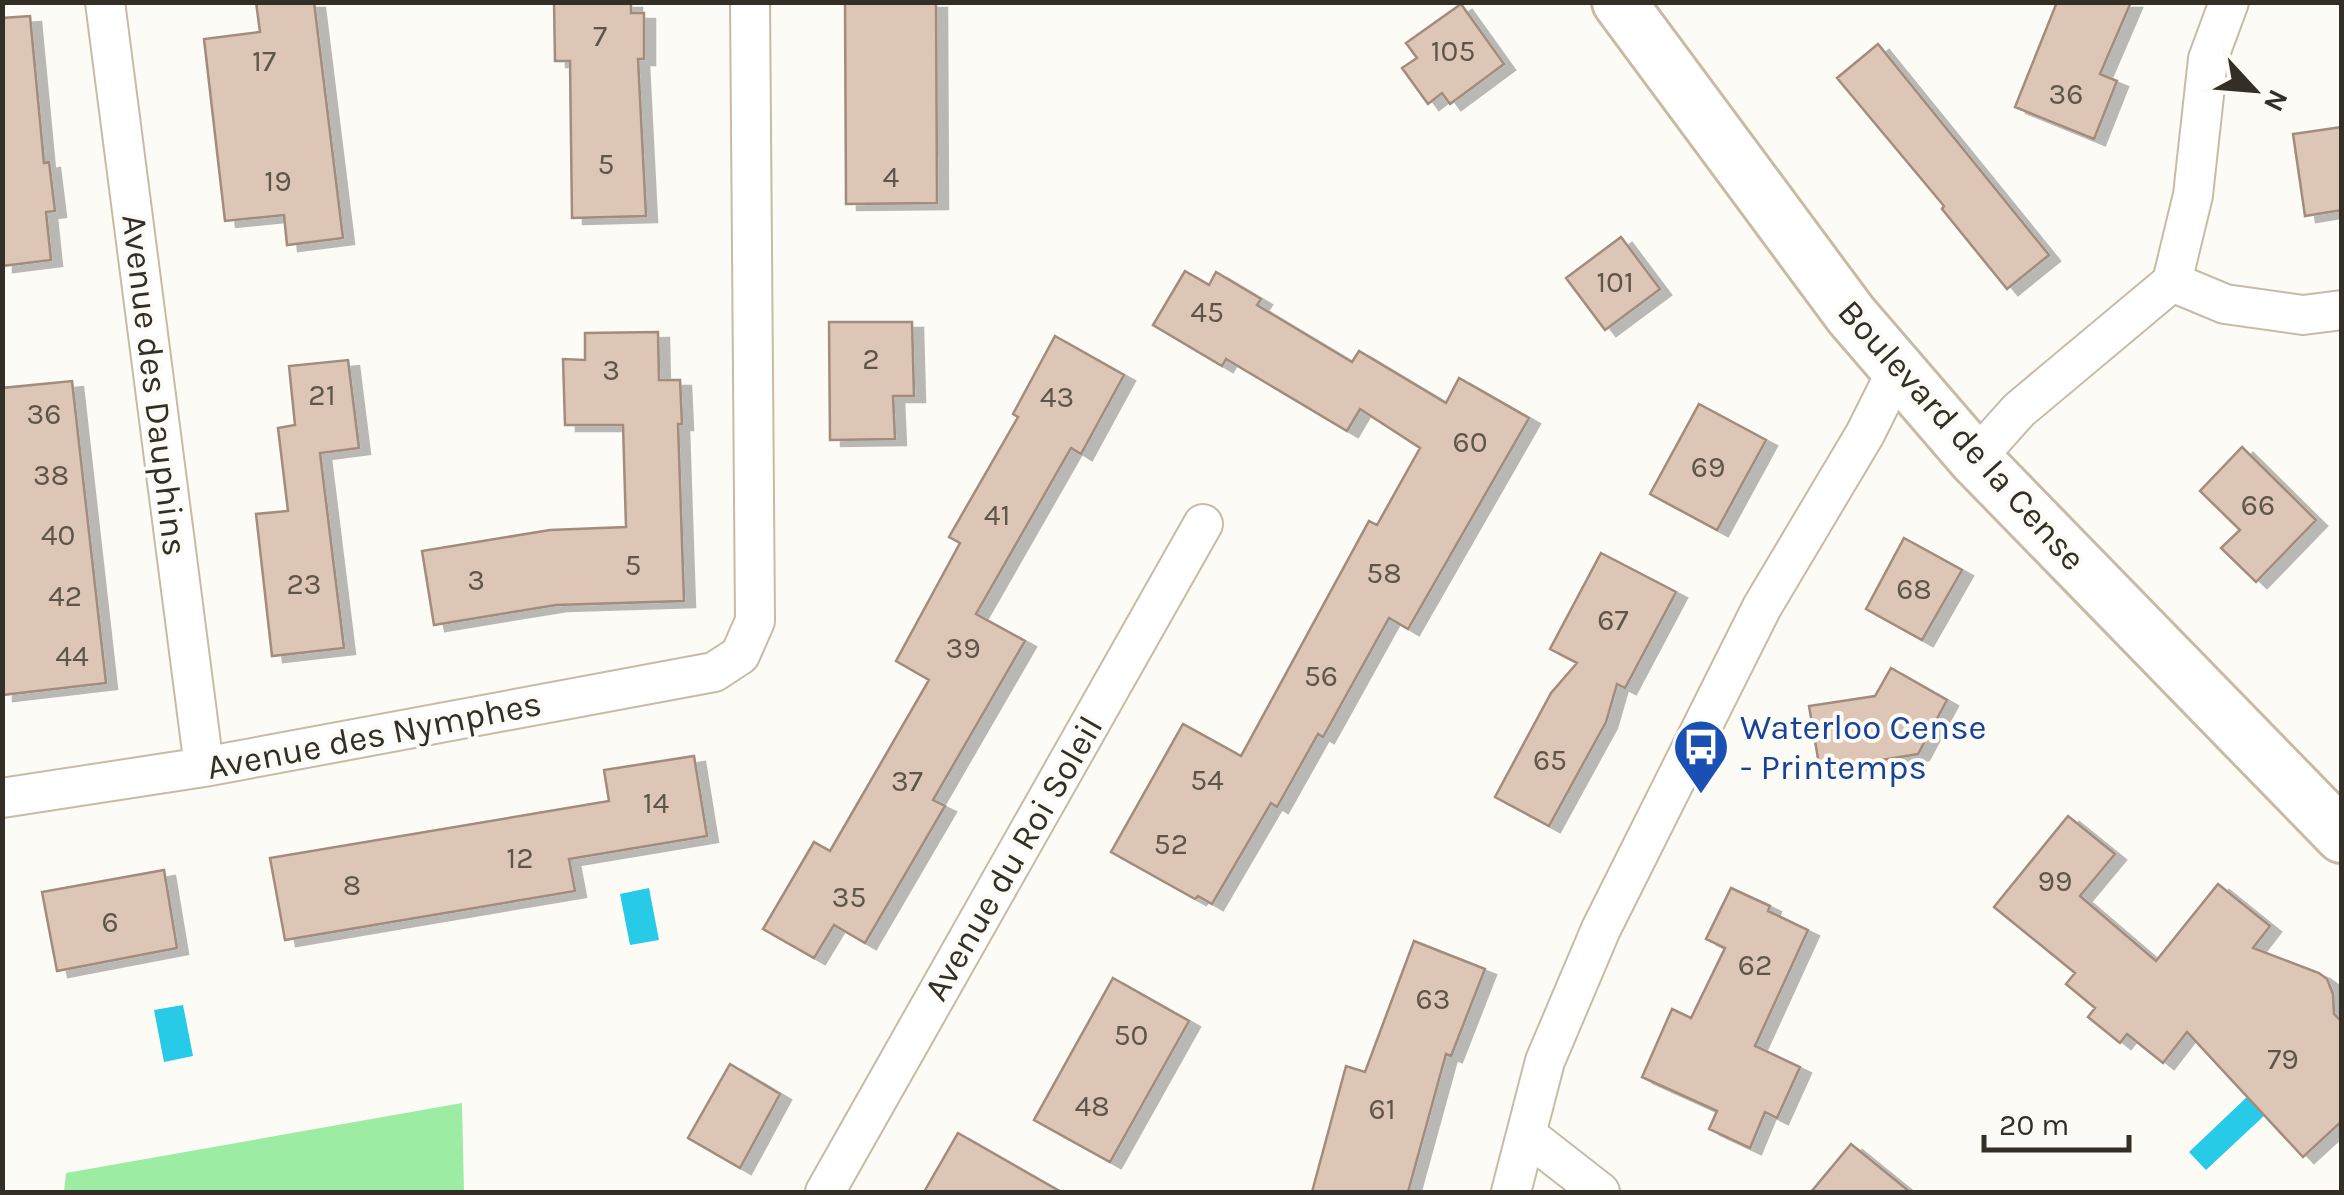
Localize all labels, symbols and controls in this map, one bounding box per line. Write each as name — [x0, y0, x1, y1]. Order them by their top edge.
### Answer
house number: 7 — [593, 18, 607, 54]
house number: 105 — [1431, 33, 1475, 69]
north arrow — [2204, 40, 2304, 140]
house number: 17 — [252, 43, 276, 79]
house number: 36 — [2049, 76, 2083, 112]
text: N — [2257, 84, 2295, 117]
house number: 5 — [598, 146, 614, 182]
house number: 4 — [883, 159, 900, 195]
house number: 19 — [264, 163, 292, 199]
street label: Avenue des Dauphins — [113, 212, 196, 558]
house number: 101 — [1596, 264, 1634, 300]
street label: Boulevard de la Cense — [1829, 292, 2094, 579]
house number: 45 — [1190, 294, 1224, 330]
house number: 2 — [862, 341, 880, 377]
house number: 3 — [602, 352, 620, 388]
house number: 21 — [308, 377, 336, 413]
house number: 43 — [1040, 379, 1074, 415]
house number: 36 — [27, 396, 61, 432]
house number: 60 — [1453, 424, 1487, 460]
house number: 69 — [1691, 449, 1725, 485]
house number: 38 — [33, 457, 69, 493]
house number: 66 — [2241, 487, 2275, 523]
house number: 41 — [984, 497, 1010, 533]
house number: 40 — [41, 517, 75, 553]
house number: 5 — [625, 547, 641, 583]
house number: 58 — [1366, 555, 1402, 591]
house number: 3 — [467, 562, 485, 598]
house number: 23 — [286, 566, 322, 602]
house number: 68 — [1896, 571, 1932, 607]
house number: 42 — [48, 578, 82, 614]
house number: 67 — [1597, 602, 1629, 638]
house number: 39 — [945, 630, 981, 666]
house number: 44 — [55, 638, 89, 674]
house number: 56 — [1304, 658, 1338, 694]
street label: Avenue des Nymphes — [203, 683, 545, 788]
place label: Waterloo Cense - Printemps — [1740, 707, 1987, 788]
street label: Avenue du Roi Soleil — [915, 709, 1112, 1008]
bus stop icon: Waterloo Cense - Printemps — [1671, 717, 1731, 796]
house number: 65 — [1533, 742, 1567, 778]
house number: 54 — [1190, 762, 1224, 798]
house number: 37 — [891, 763, 923, 799]
house number: 14 — [643, 785, 670, 821]
house number: 52 — [1154, 826, 1188, 862]
house number: 12 — [506, 840, 534, 876]
house number: 99 — [2038, 863, 2072, 899]
house number: 8 — [343, 867, 361, 903]
house number: 35 — [832, 879, 866, 915]
house number: 6 — [101, 904, 119, 940]
house number: 62 — [1738, 947, 1772, 983]
house number: 63 — [1416, 981, 1450, 1017]
house number: 50 — [1114, 1017, 1148, 1053]
house number: 79 — [2267, 1041, 2299, 1077]
house number: 48 — [1074, 1088, 1110, 1124]
scale bar — [1984, 1090, 2129, 1152]
house number: 61 — [1368, 1091, 1396, 1127]
text: 20 m — [1999, 1107, 2069, 1143]

